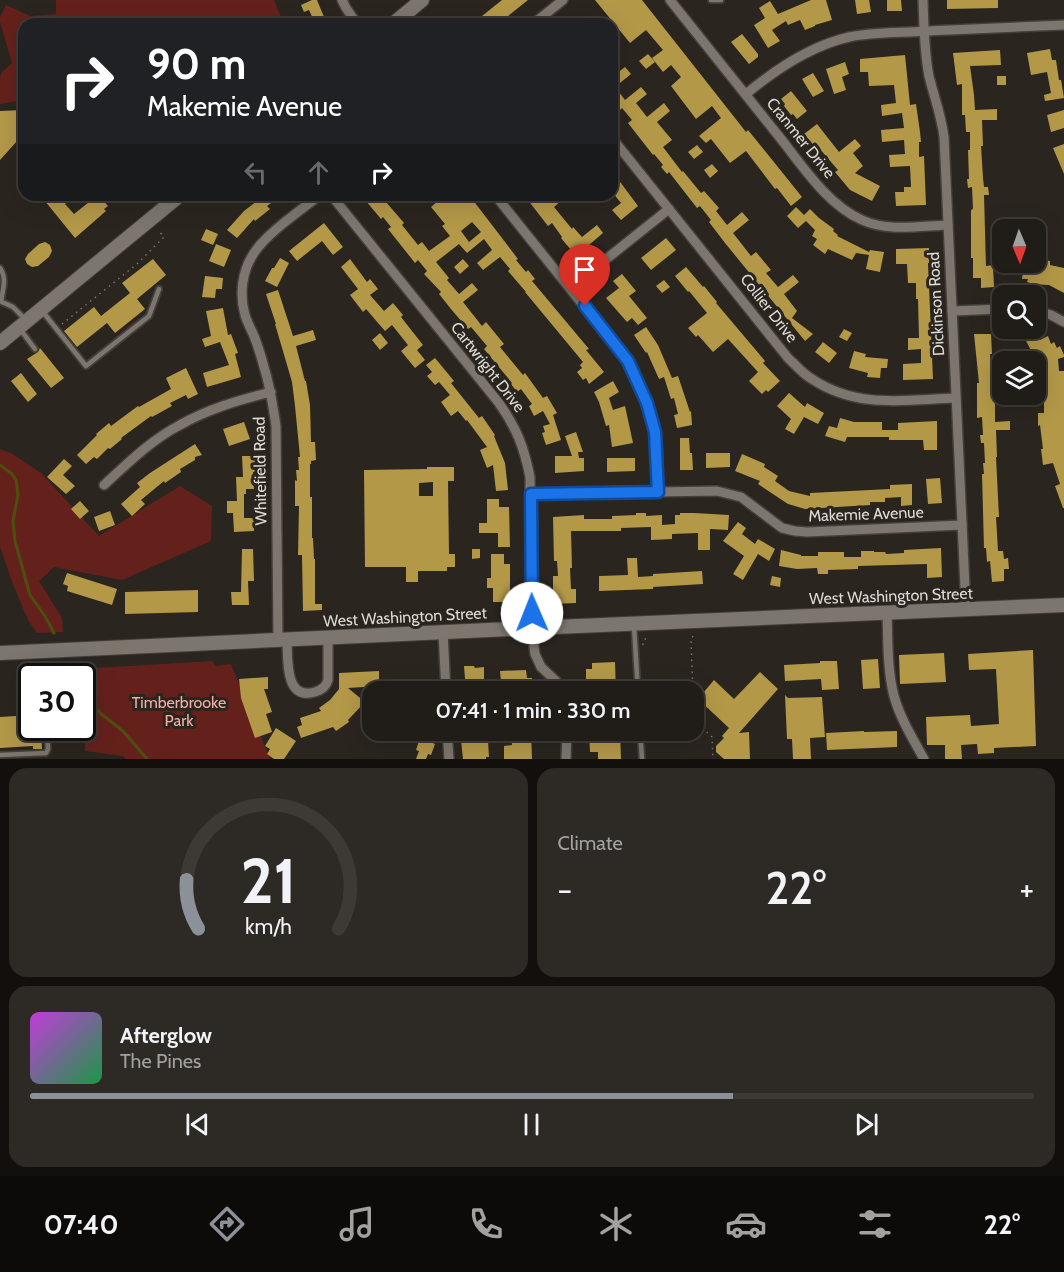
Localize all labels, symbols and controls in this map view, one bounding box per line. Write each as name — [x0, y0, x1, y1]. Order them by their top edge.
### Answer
text: 90 m — [147, 38, 246, 90]
icon: right — [48, 42, 126, 120]
text: Makemie Avenue — [147, 90, 342, 123]
street label: Cranmer Drive — [763, 94, 839, 182]
icon: left — [239, 156, 272, 189]
icon: ahead — [302, 156, 335, 189]
icon: right — [365, 156, 398, 189]
north arrow — [992, 219, 1046, 273]
map controls — [992, 219, 1046, 405]
pin — [559, 244, 610, 306]
street label: Dickinson Road — [924, 251, 948, 357]
icon: arrive — [568, 253, 601, 286]
street label: Collier Drive — [736, 270, 802, 346]
button: search — [992, 285, 1046, 339]
street label: Cartwright Drive — [447, 318, 529, 416]
button: layers — [992, 351, 1046, 405]
street label: Whitefield Road — [250, 417, 270, 525]
street label: Makemie Avenue — [808, 502, 924, 526]
position arrow — [500, 581, 564, 645]
street label: West Washington Street — [809, 584, 974, 608]
street label: West Washington Street — [323, 603, 488, 631]
speed limit sign: 30 — [18, 663, 96, 741]
park label: Timberbrooke Park — [132, 693, 226, 730]
text: 07:41 · 1 min · 330 m — [436, 697, 630, 724]
text: Climate — [558, 831, 623, 855]
text: 21 — [240, 843, 296, 919]
text: 22° — [766, 861, 826, 915]
text: − — [558, 869, 572, 909]
text: + — [1019, 869, 1034, 909]
text: km/h — [245, 914, 292, 940]
text: Afterglow — [120, 1022, 212, 1049]
text: The Pines — [120, 1049, 201, 1073]
icon: previous — [181, 1108, 214, 1141]
icon: pause — [515, 1108, 548, 1141]
icon: next — [850, 1108, 883, 1141]
icon: directions — [206, 1203, 248, 1245]
icon: music — [336, 1203, 378, 1245]
icon: phone — [465, 1203, 507, 1245]
icon: climate — [595, 1203, 637, 1245]
icon: car — [725, 1203, 767, 1245]
icon: filters — [854, 1203, 896, 1245]
text: 07:40 — [44, 1208, 118, 1241]
text: 22° — [984, 1208, 1020, 1241]

